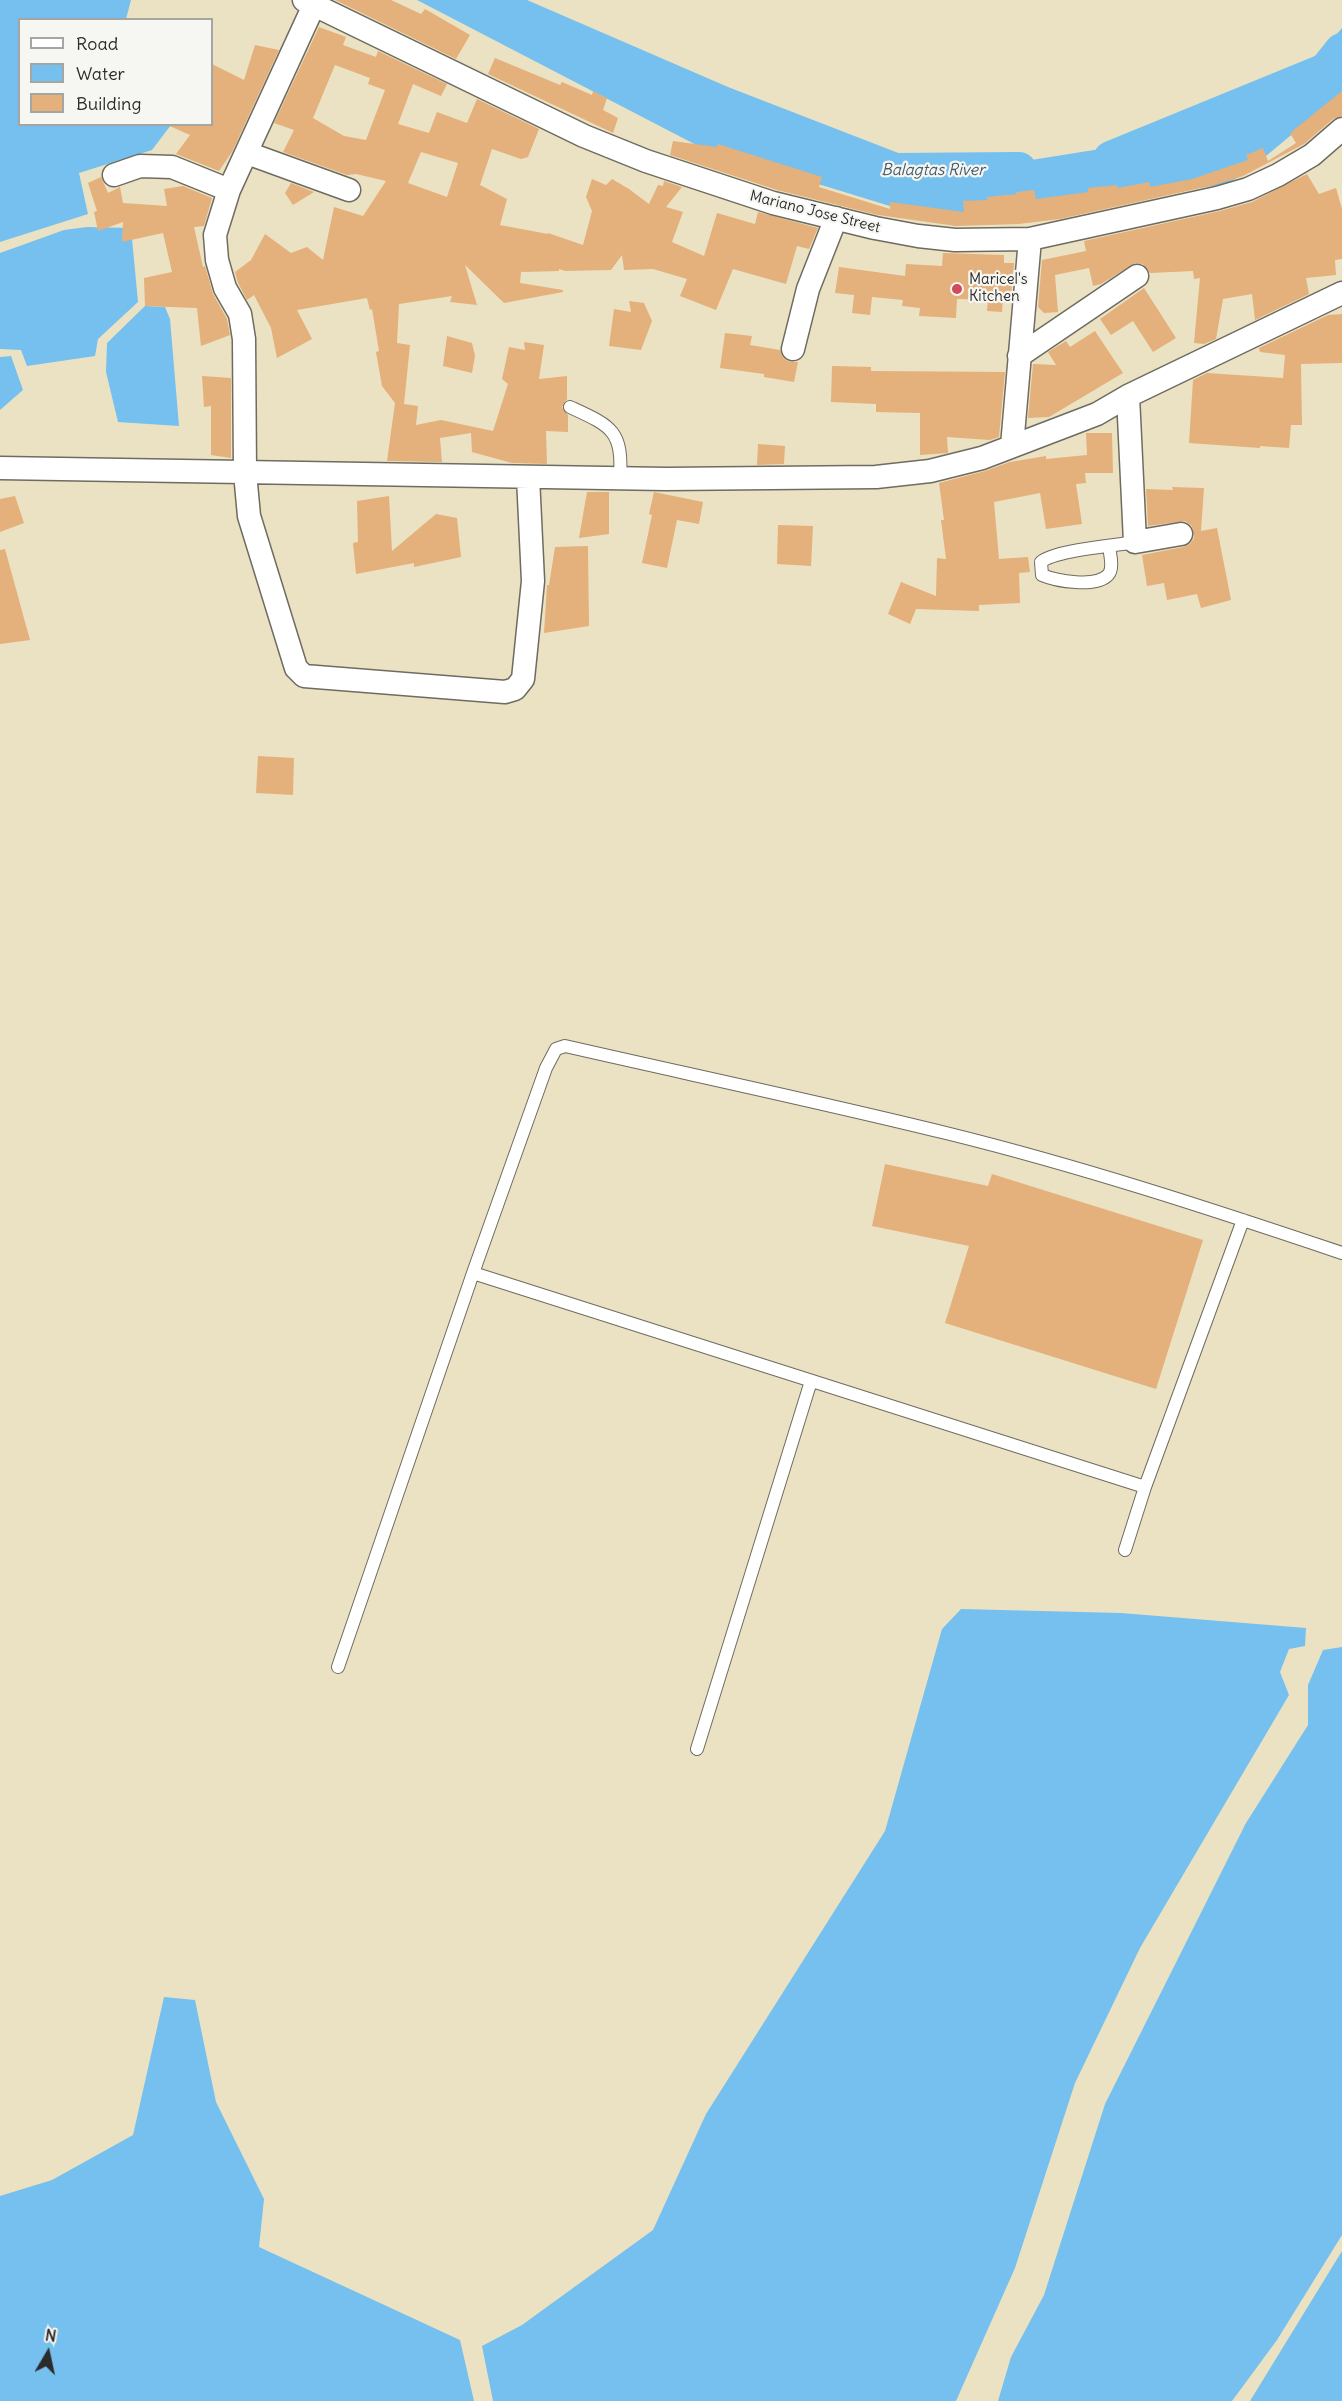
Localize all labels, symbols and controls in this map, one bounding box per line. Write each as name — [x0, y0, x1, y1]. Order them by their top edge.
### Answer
legend — [18, 18, 213, 126]
text: Road — [76, 32, 118, 55]
text: Water — [76, 62, 125, 85]
text: Building — [76, 92, 141, 115]
water label: Balagtas River — [881, 160, 985, 180]
street label: Mariano Jose Street — [748, 187, 882, 237]
place label: Maricel's Kitchen — [969, 271, 1028, 306]
marker: Maricel's Kitchen — [950, 282, 964, 296]
north arrow — [18, 2323, 78, 2383]
text: N — [44, 2324, 58, 2346]

